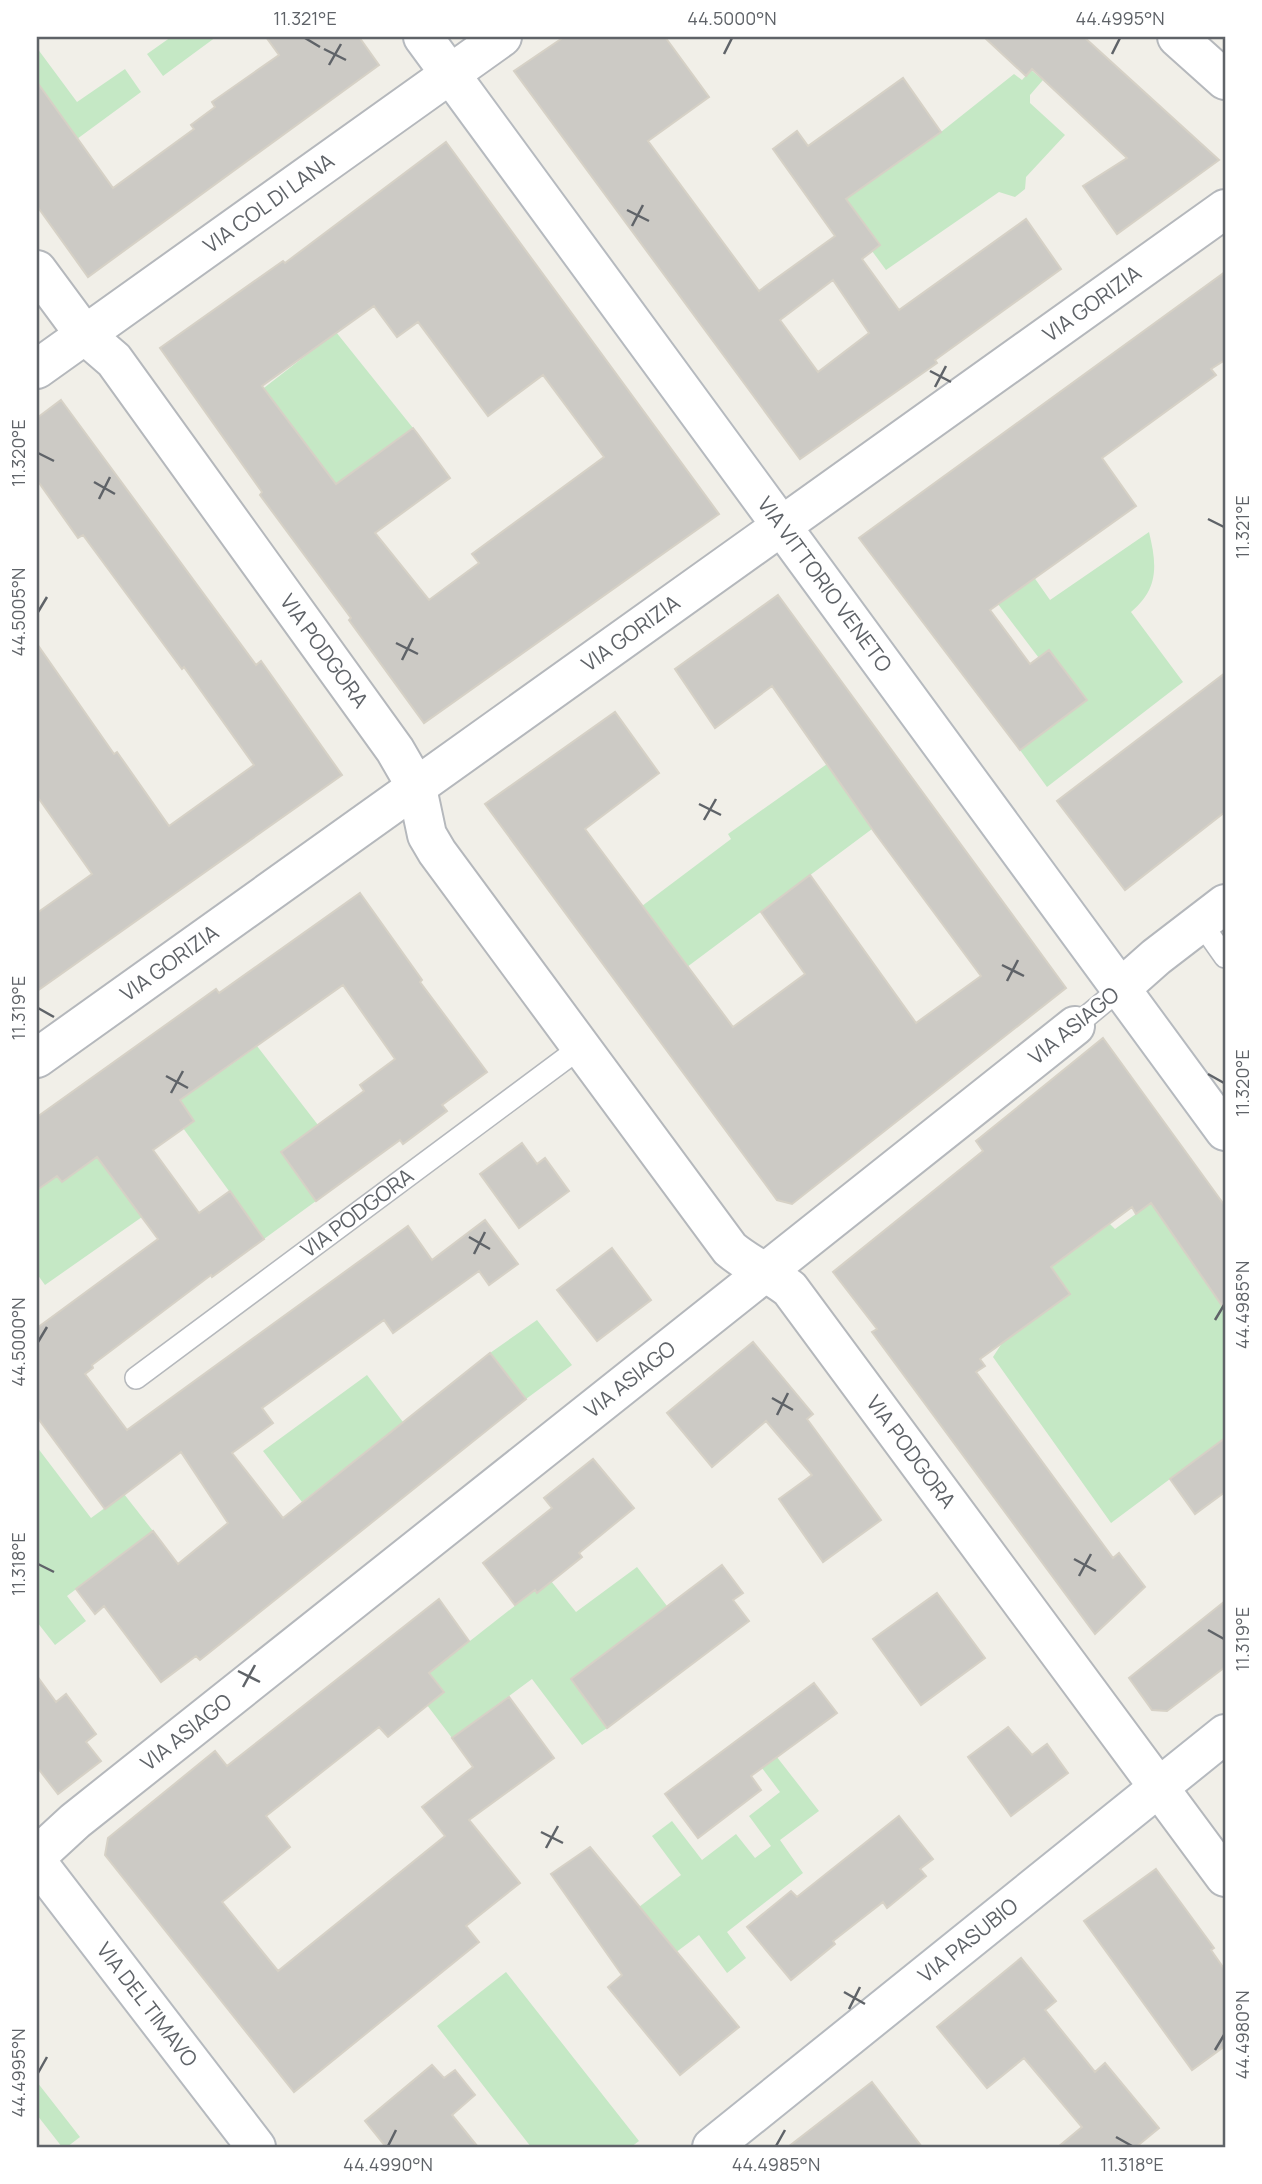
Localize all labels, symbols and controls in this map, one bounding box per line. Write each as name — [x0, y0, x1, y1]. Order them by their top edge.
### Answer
text: 11.321°E — [273, 6, 337, 30]
text: 44.5000°N — [687, 6, 777, 30]
text: 44.4995°N — [1075, 6, 1165, 30]
street label: VIA COL DI LANA — [197, 146, 339, 259]
street label: VIA GORIZIA — [1037, 258, 1146, 348]
text: 11.320°E — [6, 419, 30, 487]
street label: VIA VITTORIO VENETO — [752, 491, 899, 677]
text: 11.321°E — [1230, 495, 1254, 559]
text: 44.5005°N — [6, 568, 30, 656]
street label: VIA PODGORA — [274, 588, 375, 713]
street label: VIA GORIZIA — [576, 588, 685, 677]
street label: VIA GORIZIA — [114, 918, 224, 1007]
text: 11.319°E — [6, 976, 30, 1040]
street label: VIA ASIAGO — [1022, 980, 1124, 1070]
text: 11.320°E — [1230, 1049, 1254, 1117]
street label: VIA PODGORA — [295, 1161, 419, 1264]
text: 44.4985°N — [1230, 1261, 1254, 1349]
text: 44.5000°N — [6, 1297, 30, 1387]
street label: VIA ASIAGO — [578, 1334, 681, 1424]
street label: VIA PODGORA — [861, 1390, 963, 1514]
text: 11.318°E — [6, 1532, 30, 1596]
text: 11.319°E — [1230, 1607, 1254, 1671]
street label: VIA ASIAGO — [135, 1687, 237, 1776]
street label: VIA PASUBIO — [912, 1891, 1023, 1989]
street label: VIA DEL TIMAVO — [91, 1936, 204, 2072]
text: 44.4980°N — [1230, 1990, 1254, 2080]
text: 44.4995°N — [6, 2028, 30, 2118]
text: 44.4990°N — [343, 2152, 433, 2176]
text: 44.4985°N — [732, 2152, 820, 2176]
text: 11.318°E — [1100, 2152, 1164, 2176]

